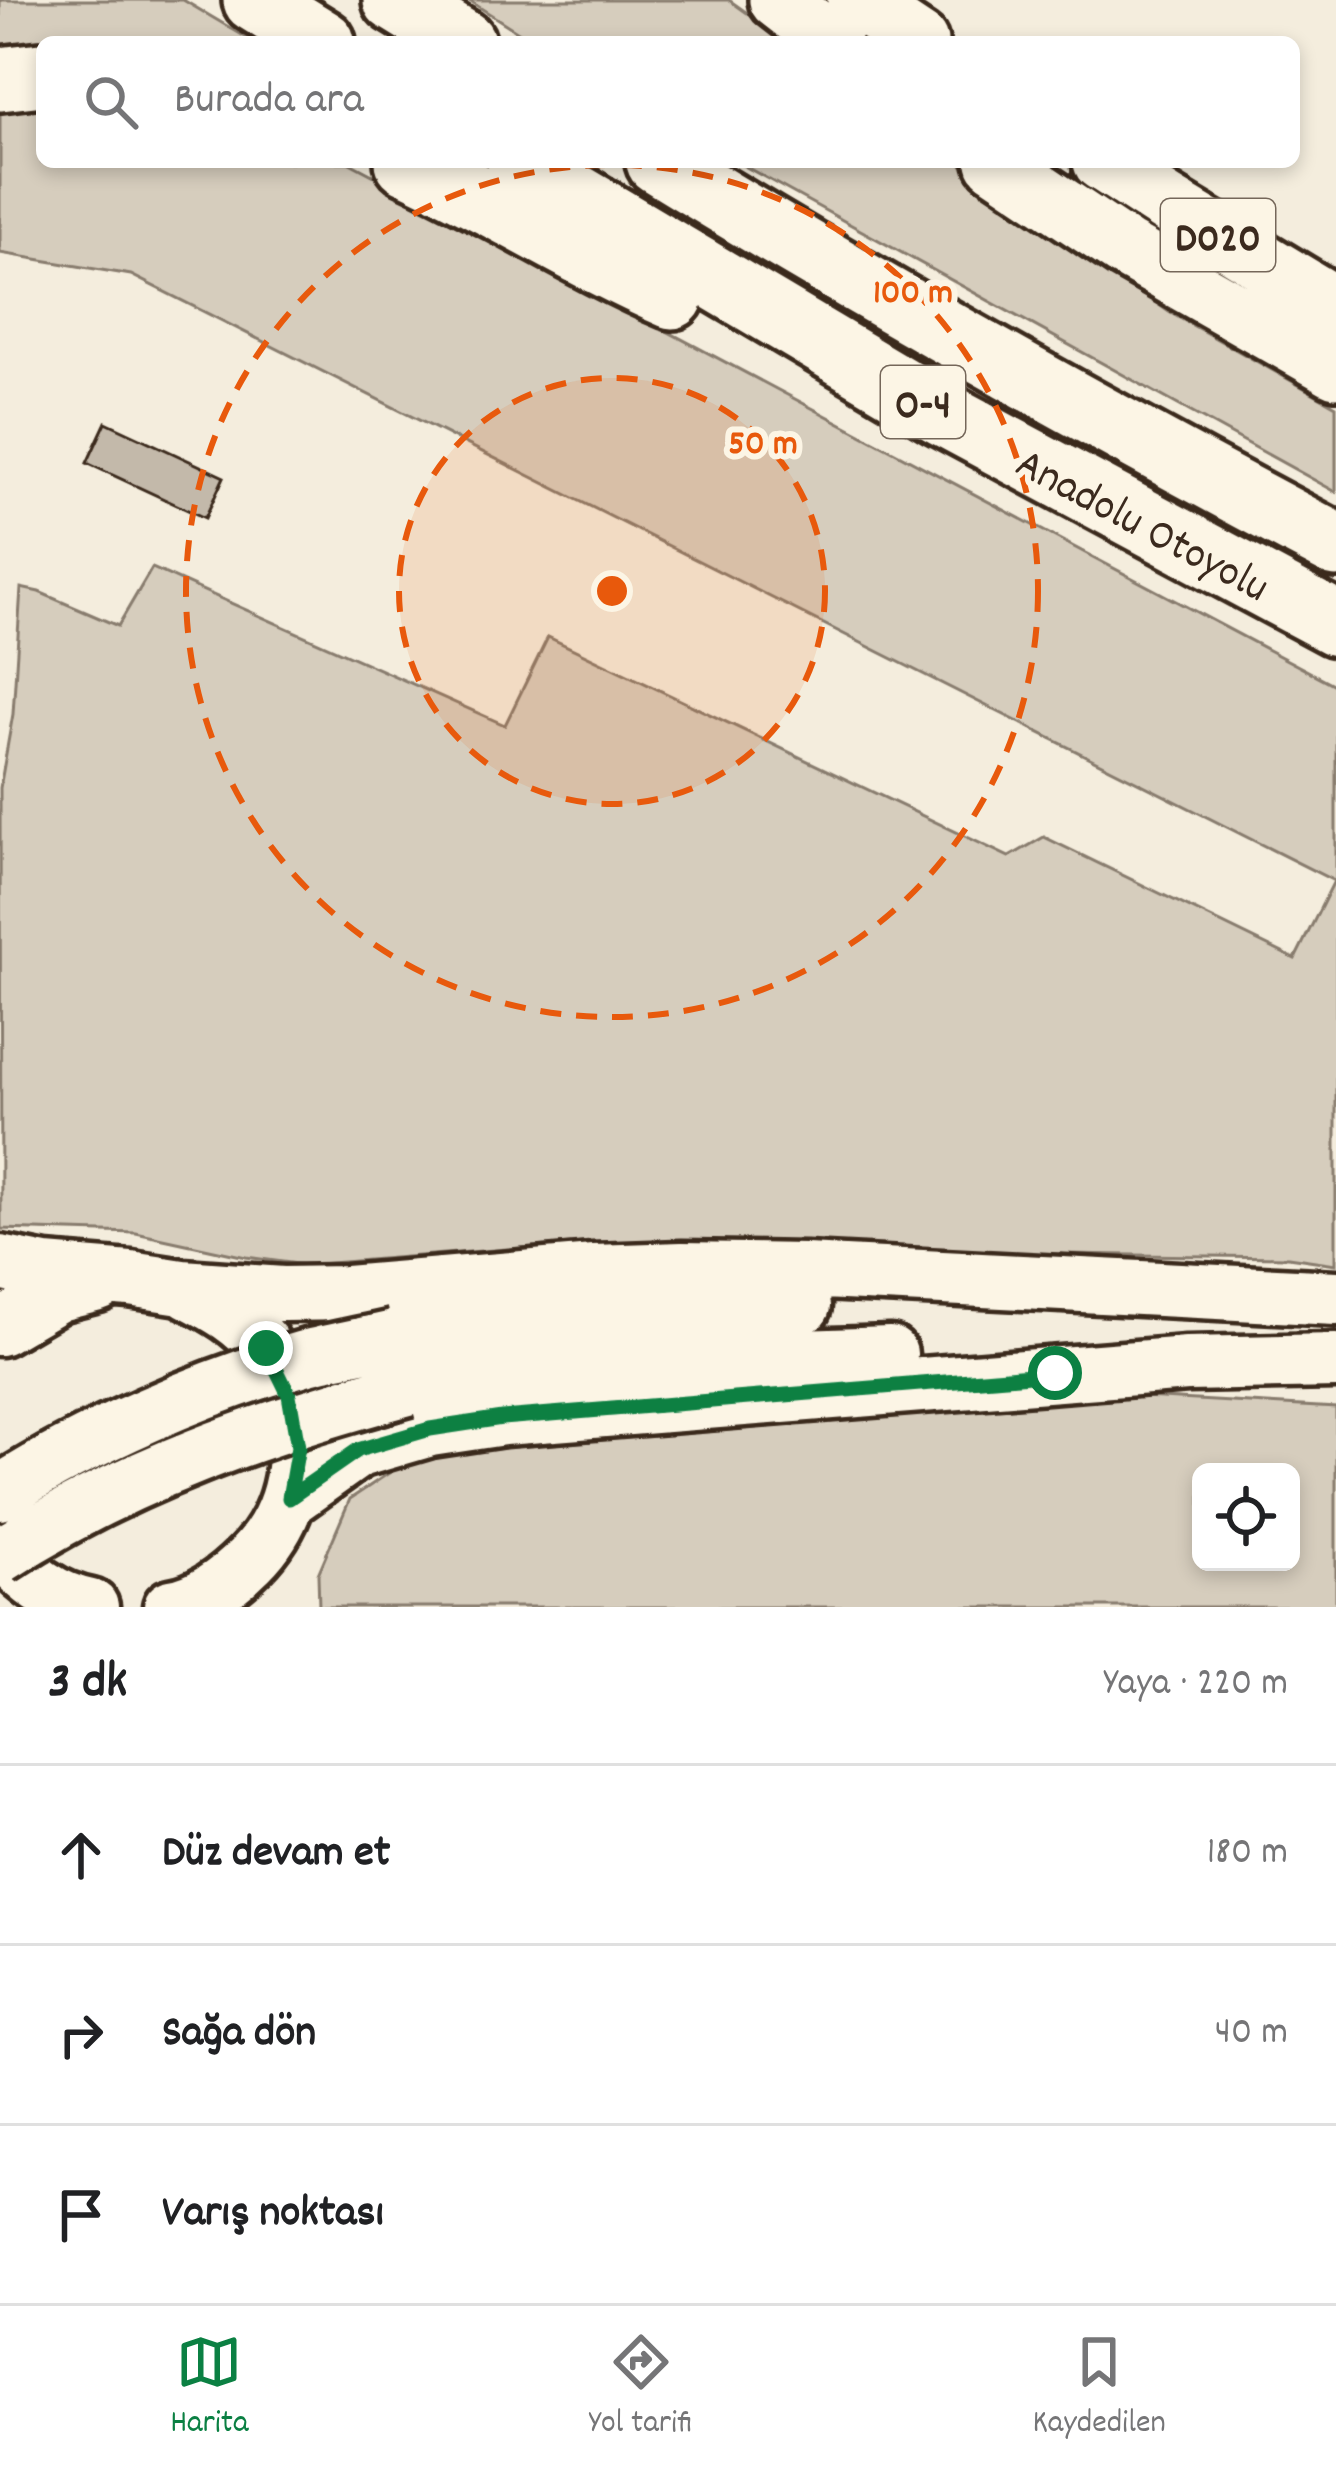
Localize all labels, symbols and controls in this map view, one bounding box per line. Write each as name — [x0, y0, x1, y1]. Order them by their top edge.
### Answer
search box — [36, 36, 1300, 168]
icon: search — [78, 69, 144, 135]
text: Burada ara — [174, 70, 364, 134]
road number: D020 — [1161, 199, 1275, 271]
text: 100 m — [873, 269, 953, 321]
road number: O-4 — [881, 366, 965, 438]
text: 50 m — [728, 420, 798, 472]
street label: Anadolu Otoyolu — [1003, 434, 1279, 622]
centre of rings — [591, 570, 633, 612]
route end — [239, 1321, 293, 1375]
route start — [1028, 1346, 1082, 1400]
map controls — [1192, 1463, 1300, 1571]
button: locate — [1192, 1463, 1300, 1571]
text: 3 dk — [48, 1649, 127, 1721]
text: Yaya · 220 m — [1103, 1658, 1288, 1713]
icon: ahead — [48, 1822, 114, 1888]
text: Düz devam et — [162, 1823, 390, 1887]
text: 180 m — [1207, 1827, 1288, 1882]
icon: right — [48, 2002, 114, 2068]
text: Sağa dön — [162, 2003, 316, 2067]
text: 40 m — [1215, 2007, 1288, 2062]
icon: arrive — [48, 2182, 114, 2248]
text: Varış noktası — [162, 2183, 384, 2247]
tab: Harita — [170, 2329, 248, 2448]
tab: Yol tarifi — [589, 2329, 692, 2448]
tab: Kaydedilen — [1033, 2329, 1166, 2448]

